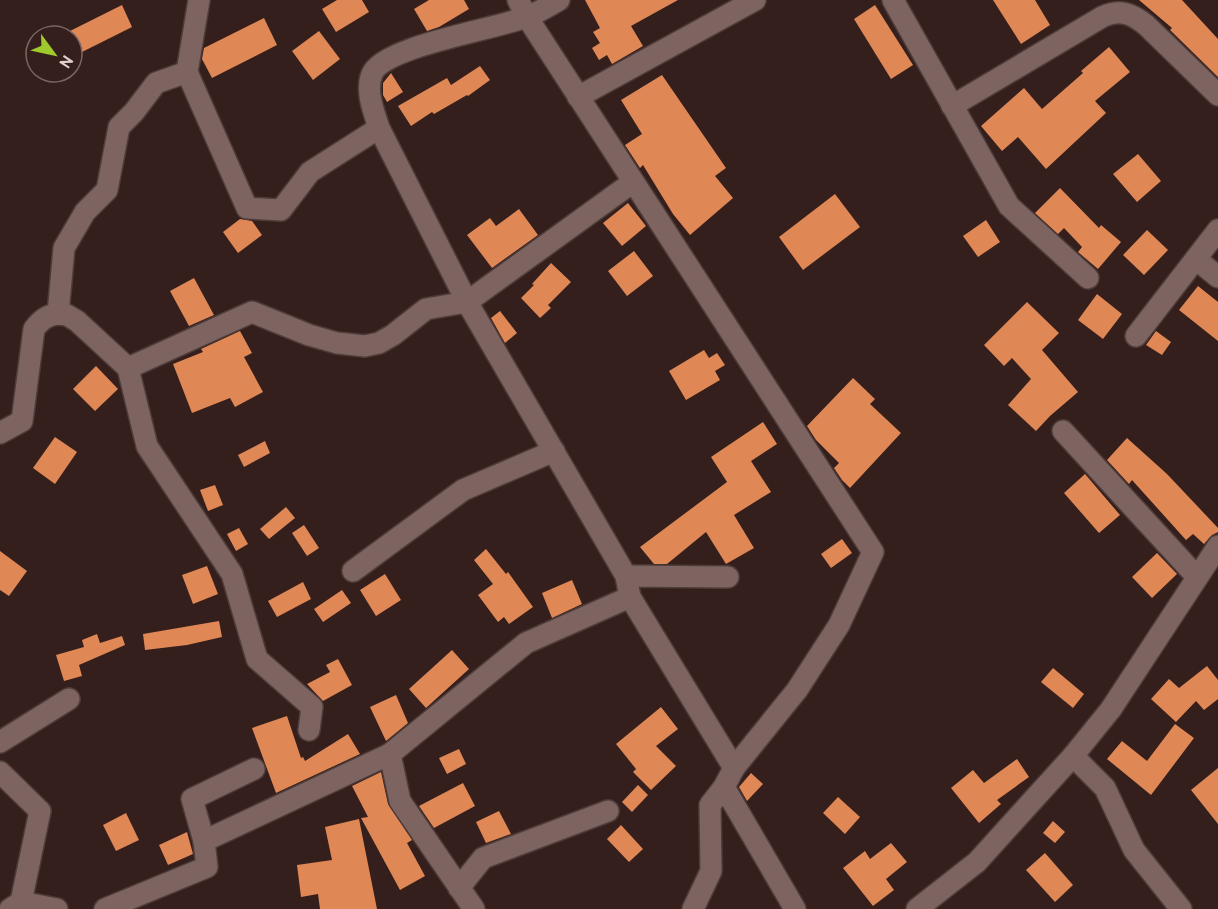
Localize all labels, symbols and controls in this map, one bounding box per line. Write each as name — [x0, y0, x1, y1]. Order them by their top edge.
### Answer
north arrow — [24, 24, 84, 84]
text: N — [53, 51, 76, 71]

